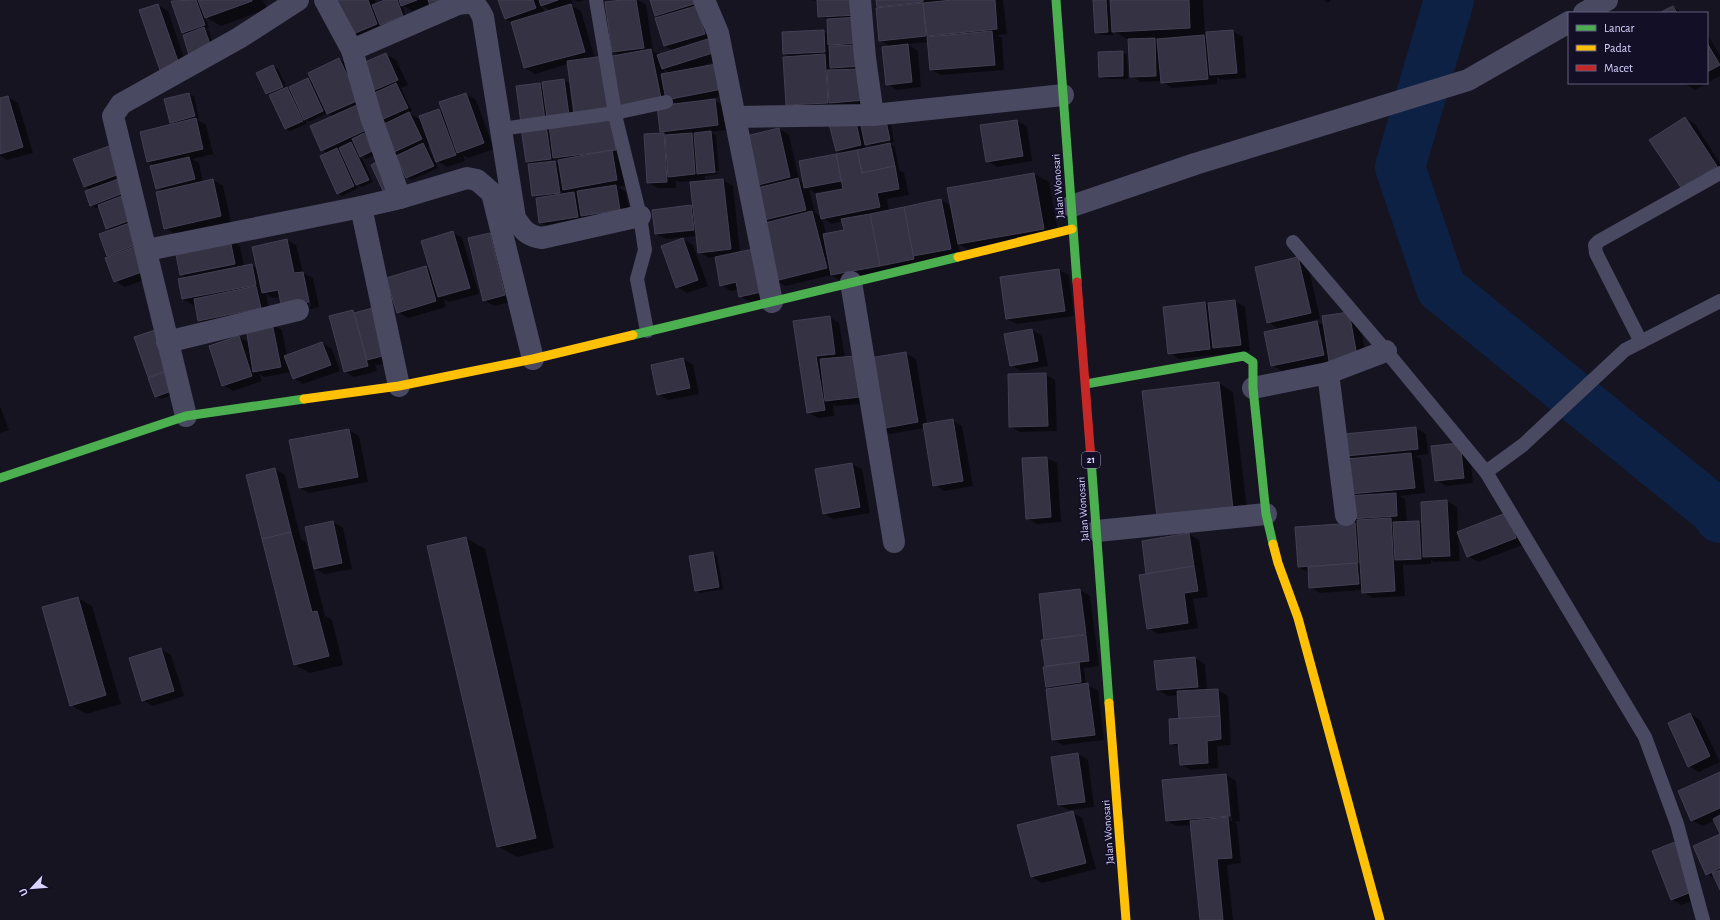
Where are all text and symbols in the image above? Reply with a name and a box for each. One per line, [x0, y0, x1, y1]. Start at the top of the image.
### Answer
legend [1568, 12, 1708, 84]
text: Lancar [1604, 22, 1635, 34]
text: Padat [1604, 42, 1631, 54]
text: Macet [1604, 62, 1633, 74]
street label: Jalan Wonosari [1050, 153, 1066, 219]
road number: 21 [1082, 452, 1100, 468]
street label: Jalan Wonosari [1075, 476, 1091, 542]
street label: Jalan Wonosari [1100, 799, 1116, 865]
north arrow [12, 868, 52, 908]
text: U [17, 887, 30, 898]

